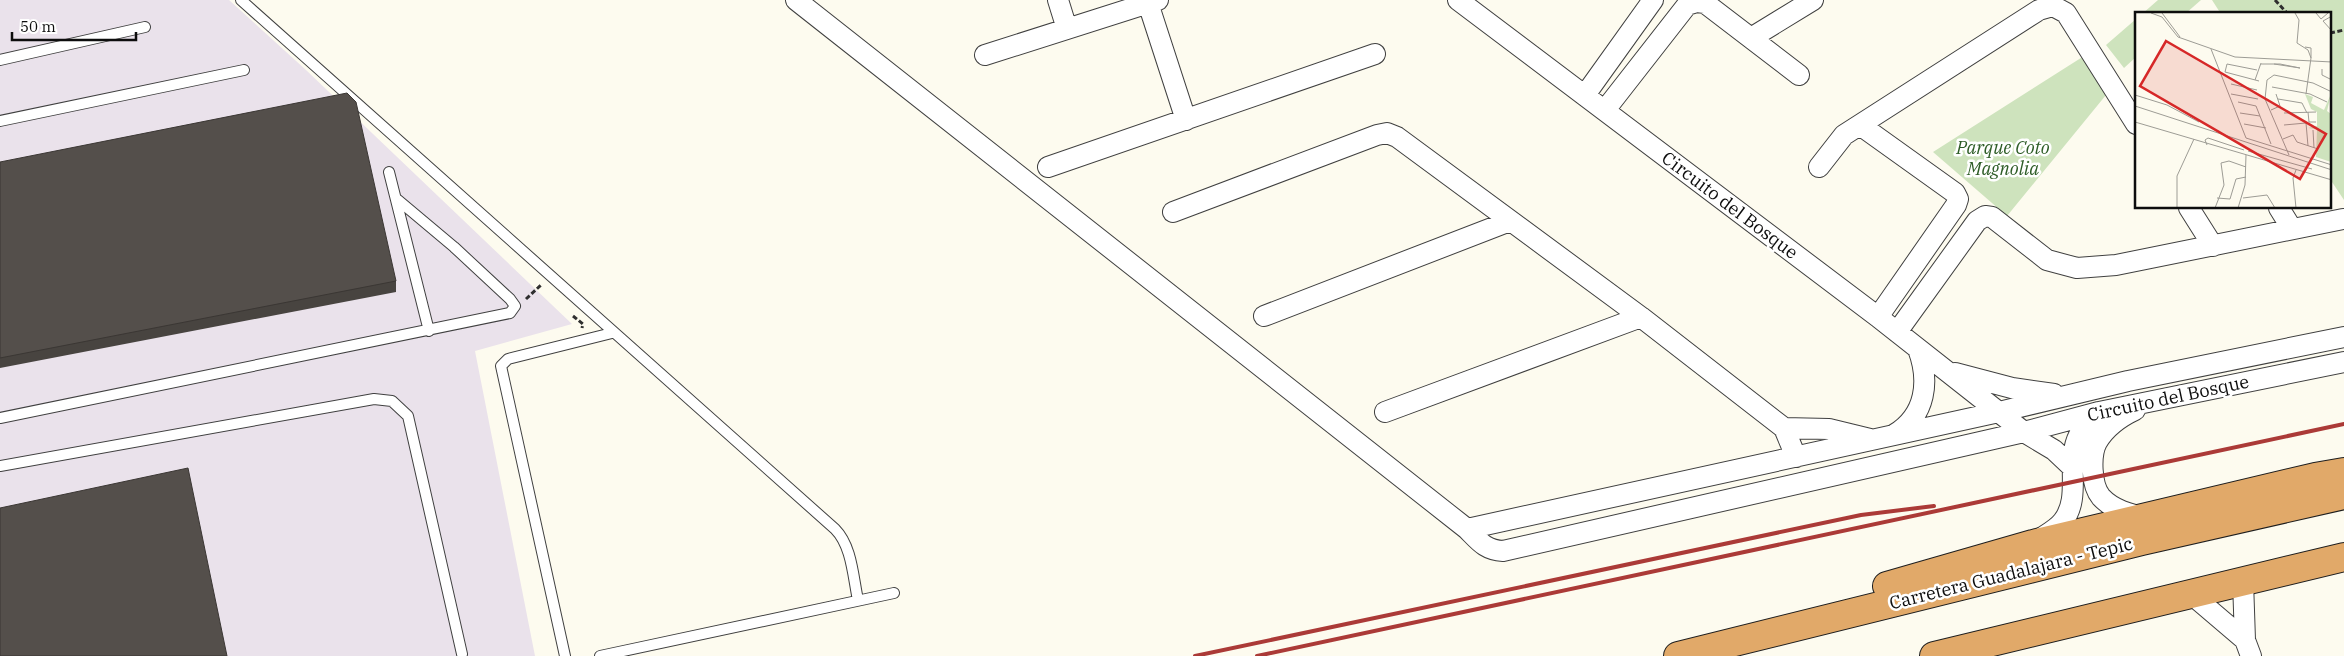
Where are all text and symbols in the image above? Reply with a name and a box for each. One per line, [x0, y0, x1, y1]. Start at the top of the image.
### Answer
scale bar [12, 10, 136, 42]
inset map [2135, 12, 2332, 209]
text: 50 m [20, 17, 56, 36]
park label: Parque Coto Magnolia [1955, 136, 2050, 180]
street label: Circuito del Bosque [1657, 146, 1803, 264]
street label: Circuito del Bosque [2085, 370, 2251, 426]
street label: Carretera Guadalajara - Tepic [1887, 532, 2135, 614]

